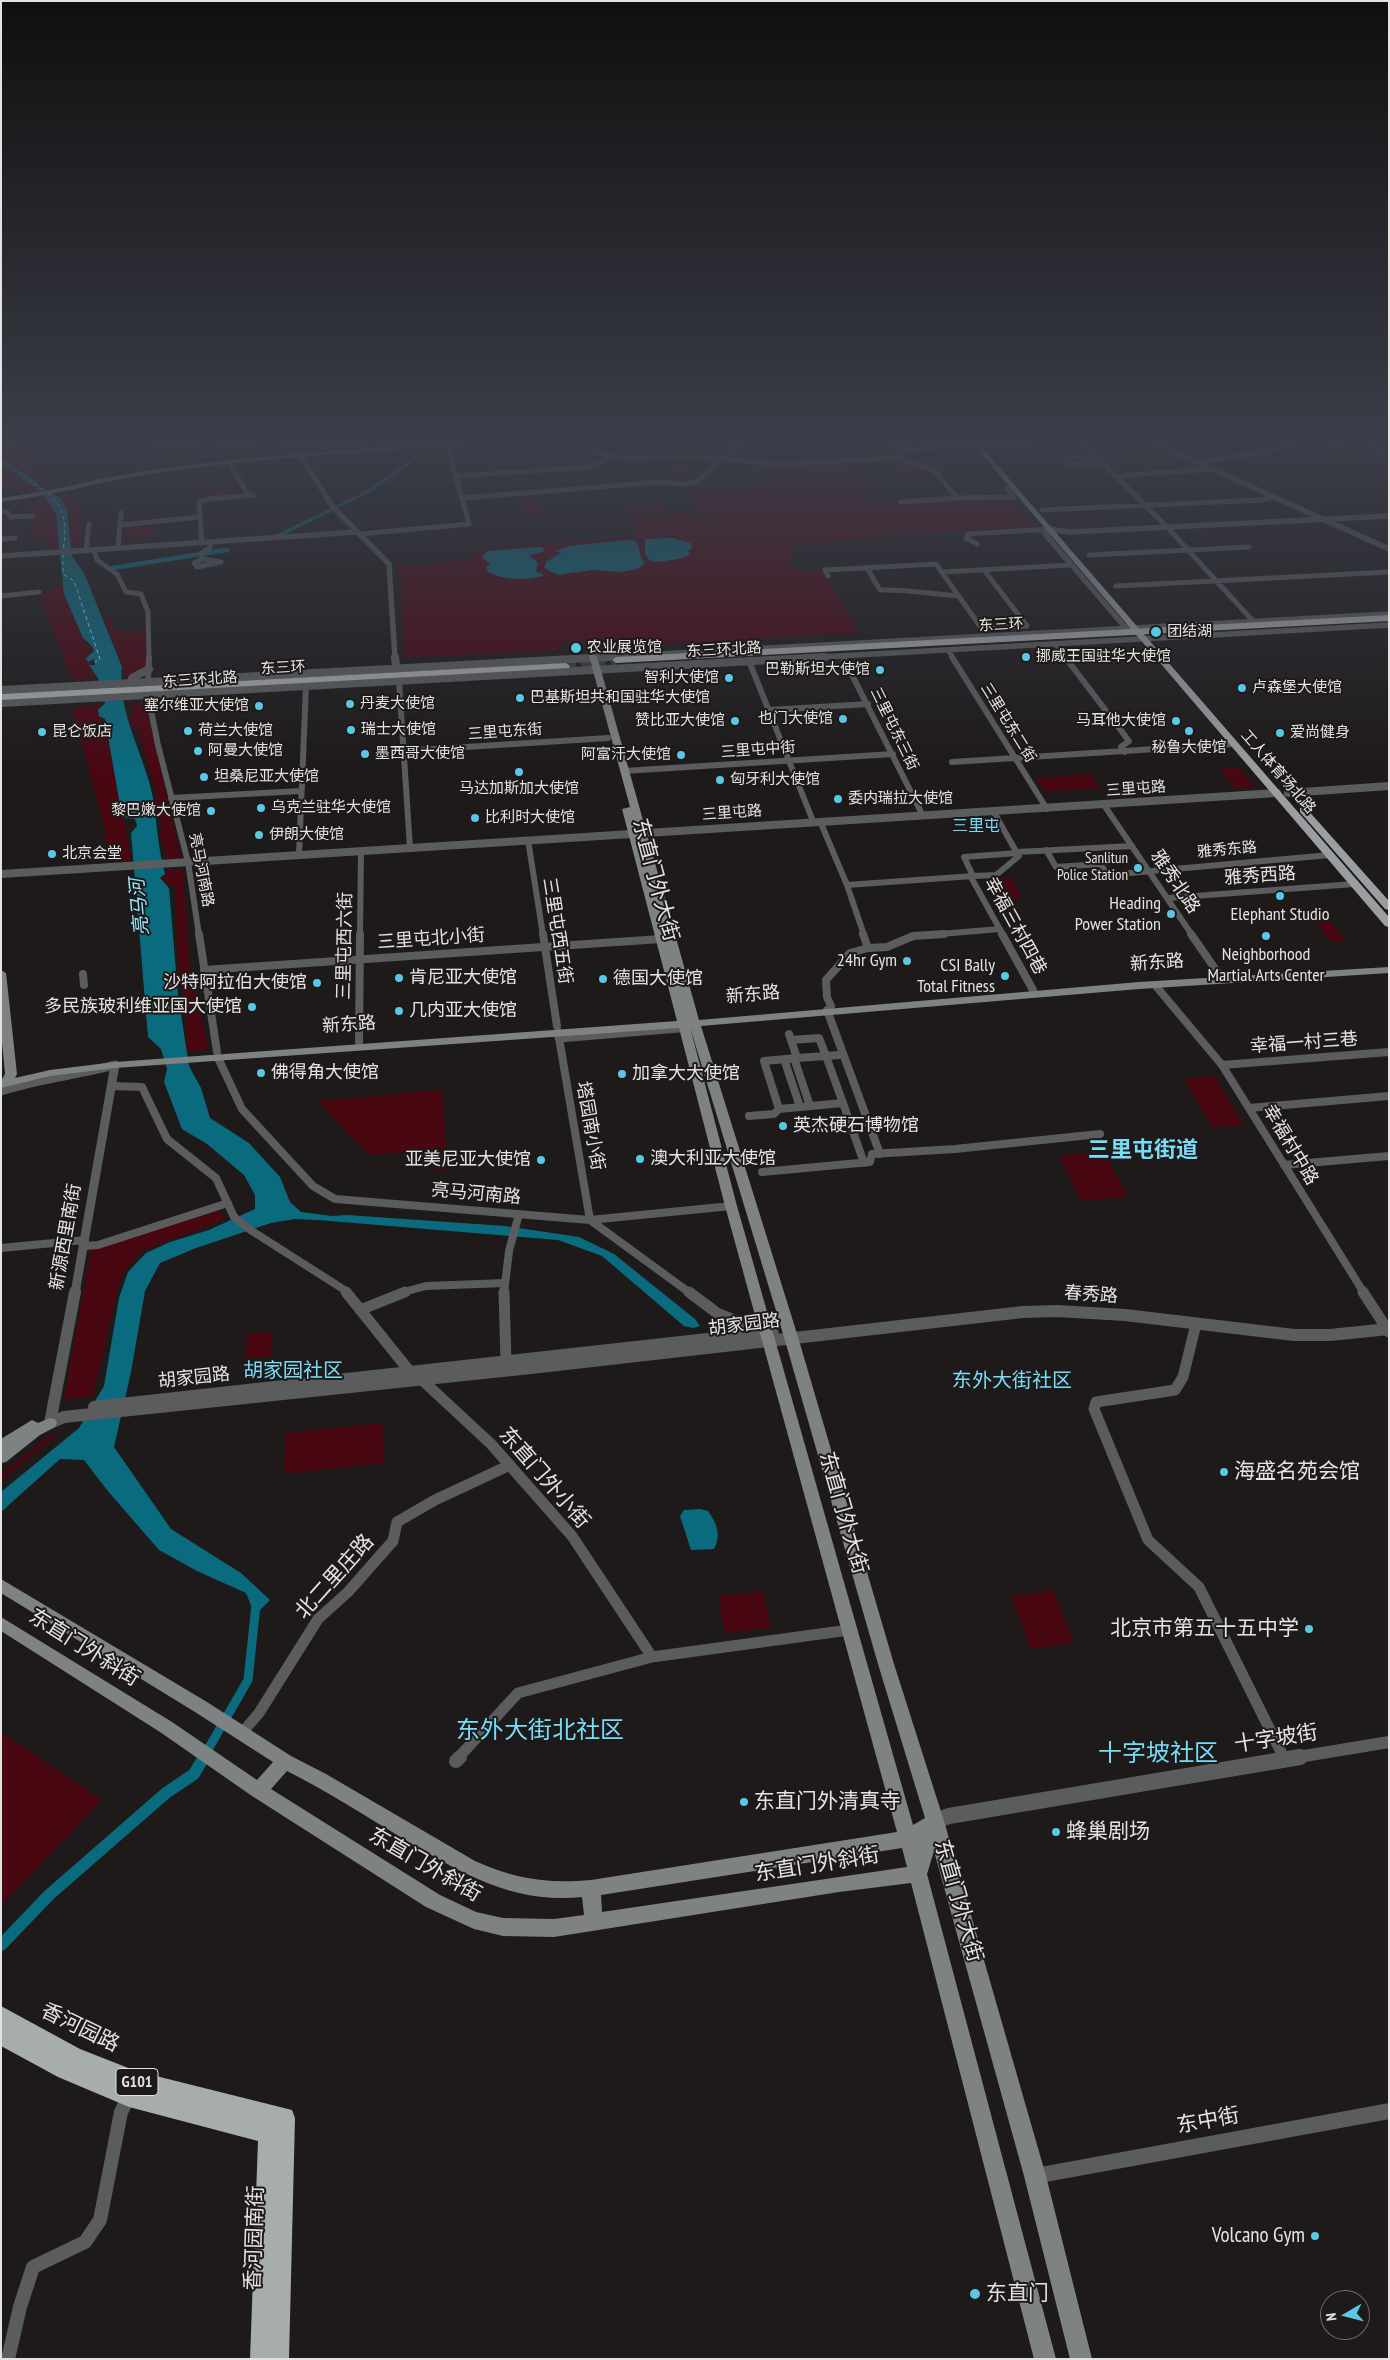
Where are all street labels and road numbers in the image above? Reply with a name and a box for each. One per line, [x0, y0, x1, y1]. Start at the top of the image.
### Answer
street label: 东三环 [978, 615, 1024, 635]
street label: 东三环北路 [686, 639, 762, 661]
street label: 东三环 [260, 658, 306, 678]
street label: 东三环北路 [162, 668, 238, 692]
street label: 三里屯东二街 [977, 680, 1039, 766]
street label: 三里屯东三街 [866, 685, 922, 773]
street label: 三里屯东街 [467, 720, 543, 744]
street label: 工人体育场北路 [1237, 726, 1319, 818]
street label: 三里屯中街 [720, 738, 796, 762]
street label: 三里屯路 [1105, 778, 1167, 800]
street label: 三里屯路 [701, 802, 763, 824]
street label: 东直门外大街 [627, 816, 683, 944]
street label: 亮马河南路 [185, 831, 217, 909]
street label: 雅秀东路 [1196, 838, 1258, 862]
street label: 雅秀北路 [1146, 846, 1204, 918]
street label: 雅秀西路 [1223, 863, 1297, 889]
street label: 幸福三村四巷 [979, 874, 1051, 978]
street label: 三里屯西五街 [538, 876, 576, 986]
street label: 三里屯西六街 [333, 892, 357, 1000]
street label: 三里屯北小街 [376, 924, 486, 954]
street label: 新东路 [1129, 950, 1185, 976]
street label: 新东路 [725, 982, 781, 1008]
street label: 新东路 [321, 1012, 377, 1038]
street label: 幸福一村三巷 [1249, 1028, 1359, 1058]
street label: 塔园南小街 [572, 1080, 608, 1172]
street label: 幸福村中路 [1258, 1101, 1322, 1189]
street label: 亮马河南路 [430, 1179, 522, 1209]
street label: 新源西里南街 [46, 1182, 86, 1292]
street label: 春秀路 [1063, 1282, 1119, 1308]
street label: 胡家园路 [707, 1310, 781, 1340]
street label: 胡家园路 [157, 1363, 231, 1393]
street label: 东直门外小街 [493, 1422, 595, 1534]
street label: 东直门外大街 [814, 1449, 872, 1577]
street label: 北二里庄路 [291, 1530, 379, 1624]
street label: 东直门外斜街 [24, 1604, 144, 1692]
street label: 十字坡街 [1233, 1720, 1319, 1758]
street label: 东直门外斜街 [364, 1823, 486, 1907]
street label: 东直门外大街 [929, 1837, 987, 1965]
street label: 东直门外斜街 [753, 1843, 881, 1887]
street label: 香河园路 [37, 1998, 123, 2058]
road number: G101 [116, 2068, 158, 2096]
street label: 东中街 [1175, 2103, 1241, 2139]
street label: 香河园南街 [241, 2185, 269, 2291]

